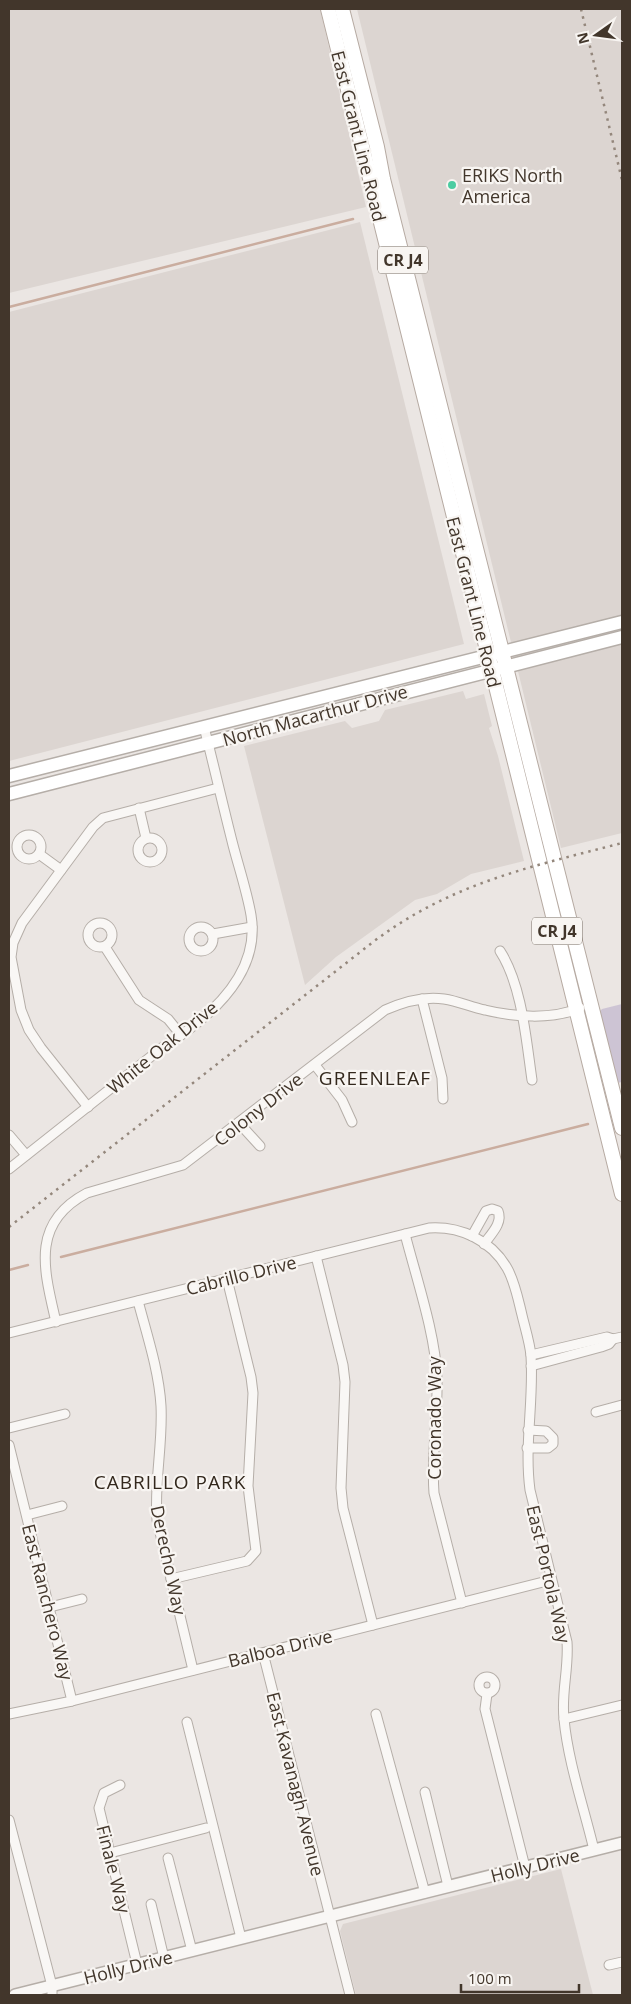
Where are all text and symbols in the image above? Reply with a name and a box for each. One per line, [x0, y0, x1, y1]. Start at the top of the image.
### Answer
north arrow [571, 10, 621, 60]
text: N [572, 30, 593, 46]
street label: East Grant Line Road [326, 48, 392, 224]
place label: ERIKS North America [462, 163, 563, 208]
marker: ERIKS North America [446, 179, 458, 191]
road number: CR J4 [378, 246, 428, 274]
street label: East Grant Line Road [441, 514, 507, 690]
street label: North Macarthur Drive [220, 679, 410, 751]
road number: CR J4 [532, 918, 582, 944]
street label: White Oak Drive [102, 995, 222, 1099]
district label: GREENLEAF [319, 1065, 431, 1091]
street label: Colony Drive [209, 1067, 307, 1151]
street label: Cabrillo Drive [183, 1250, 299, 1300]
street label: Coronado Way [422, 1355, 446, 1480]
district label: CABRILLO PARK [94, 1469, 246, 1495]
street label: Derecho Way [146, 1503, 193, 1618]
street label: East Portola Way [521, 1503, 577, 1646]
street label: East Ranchero Way [17, 1521, 79, 1684]
street label: Balboa Drive [225, 1623, 335, 1673]
street label: East Kavanagh Avenue [262, 1689, 330, 1879]
street label: Finale Way [91, 1823, 137, 1916]
street label: Holly Drive [488, 1842, 582, 1888]
street label: Holly Drive [81, 1944, 175, 1990]
scale bar [461, 1962, 578, 1994]
text: 100 m [468, 1968, 512, 1988]

